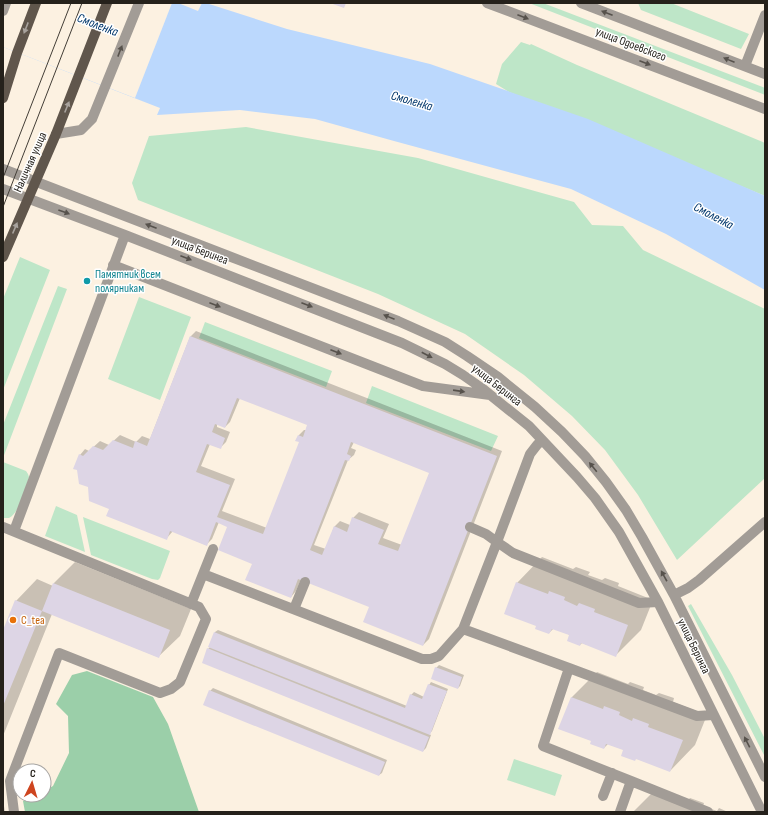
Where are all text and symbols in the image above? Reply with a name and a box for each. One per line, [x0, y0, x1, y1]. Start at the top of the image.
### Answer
one-way arrow [601, 9, 613, 15]
water label: Смоленка [75, 10, 121, 40]
one-way arrow [518, 14, 530, 20]
one-way arrow [23, 22, 29, 34]
street label: улица Одоевского [593, 24, 668, 65]
one-way arrow [118, 44, 124, 56]
one-way arrow [722, 56, 734, 62]
one-way arrow [639, 61, 651, 67]
water label: Смоленка [389, 87, 435, 115]
one-way arrow [64, 101, 70, 113]
street label: Наличная улица [11, 129, 51, 195]
water label: Смоленка [691, 199, 737, 233]
one-way arrow [59, 209, 71, 215]
one-way arrow [13, 221, 19, 233]
one-way arrow [144, 222, 156, 228]
street label: улица Беринга [169, 233, 231, 268]
one-way arrow [180, 256, 192, 262]
place label: Памятник всем полярникам [95, 267, 161, 296]
marker: Памятник всем полярникам [82, 276, 92, 286]
one-way arrow [209, 302, 221, 308]
one-way arrow [302, 303, 314, 309]
one-way arrow [382, 314, 394, 320]
one-way arrow [330, 349, 342, 355]
one-way arrow [421, 352, 433, 358]
street label: улица Беринга [469, 361, 525, 410]
one-way arrow [453, 388, 465, 394]
one-way arrow [589, 461, 598, 472]
one-way arrow [660, 570, 667, 582]
place label: C_tea [21, 613, 45, 628]
marker: C_tea [8, 615, 18, 625]
street label: улица Беринга [674, 616, 713, 677]
one-way arrow [744, 736, 750, 748]
north arrow [12, 763, 52, 803]
text: С [29, 767, 37, 780]

